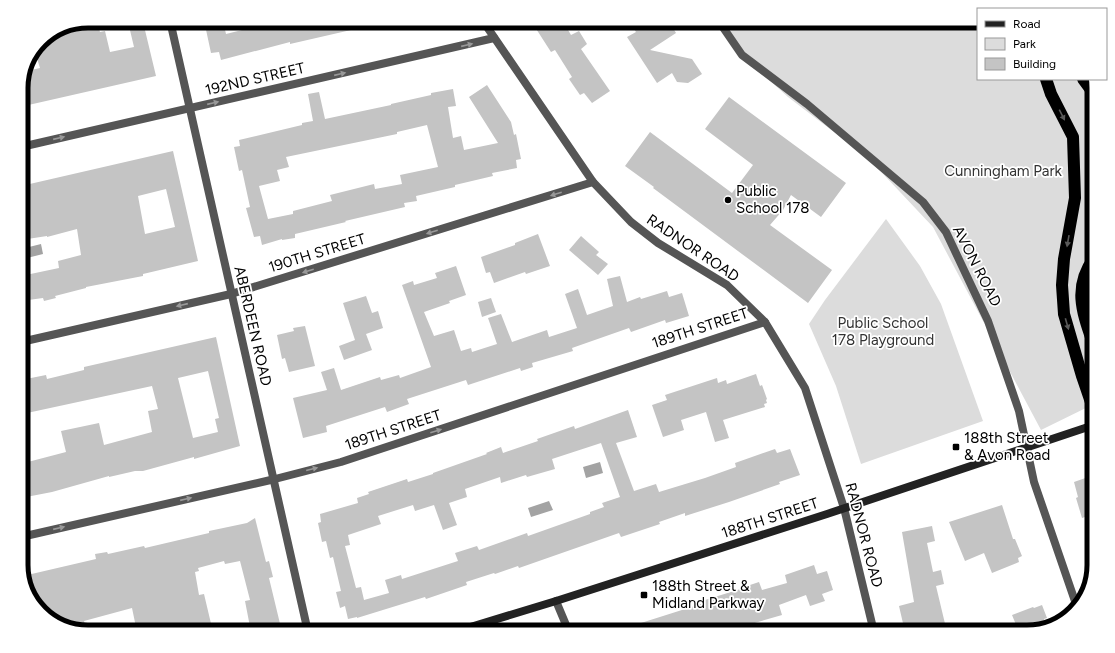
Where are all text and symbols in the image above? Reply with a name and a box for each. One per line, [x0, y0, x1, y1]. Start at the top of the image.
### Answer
legend [977, 8, 1107, 80]
text: Road [1013, 17, 1041, 31]
text: Park [1013, 37, 1036, 51]
one-way arrow [460, 41, 473, 47]
text: Building [1013, 57, 1056, 71]
street label: 192ND STREET [203, 59, 307, 99]
one-way arrow [334, 71, 346, 77]
one-way arrow [207, 100, 219, 106]
one-way arrow [1058, 109, 1065, 120]
one-way arrow [53, 135, 65, 141]
park label: Cunningham Park [944, 162, 1063, 180]
place label: Public School 178 [736, 182, 810, 217]
one-way arrow [550, 191, 562, 197]
marker: Public School 178 [723, 195, 733, 205]
street label: RADNOR ROAD [643, 210, 743, 286]
street label: AVON ROAD [949, 223, 1005, 309]
street label: 190TH STREET [266, 229, 368, 276]
one-way arrow [425, 229, 437, 235]
one-way arrow [1064, 235, 1070, 247]
street label: ABERDEEN ROAD [230, 264, 276, 388]
one-way arrow [301, 268, 313, 274]
one-way arrow [176, 303, 189, 309]
street label: 189TH STREET [650, 304, 751, 352]
park label: Public School 178 Playground [832, 314, 934, 349]
one-way arrow [1064, 318, 1070, 330]
street label: 189TH STREET [343, 406, 444, 454]
one-way arrow [431, 427, 443, 433]
place label: 188th Street & Avon Road [964, 429, 1050, 464]
marker: 188th Street & Avon Road [951, 442, 961, 452]
one-way arrow [306, 466, 318, 472]
street label: RADNOR ROAD [841, 481, 887, 589]
street label: 188TH STREET [719, 494, 821, 542]
one-way arrow [180, 496, 192, 502]
one-way arrow [53, 525, 65, 531]
place label: 188th Street & Midland Parkway [652, 577, 764, 612]
marker: 188th Street & Midland Parkway [639, 590, 649, 600]

